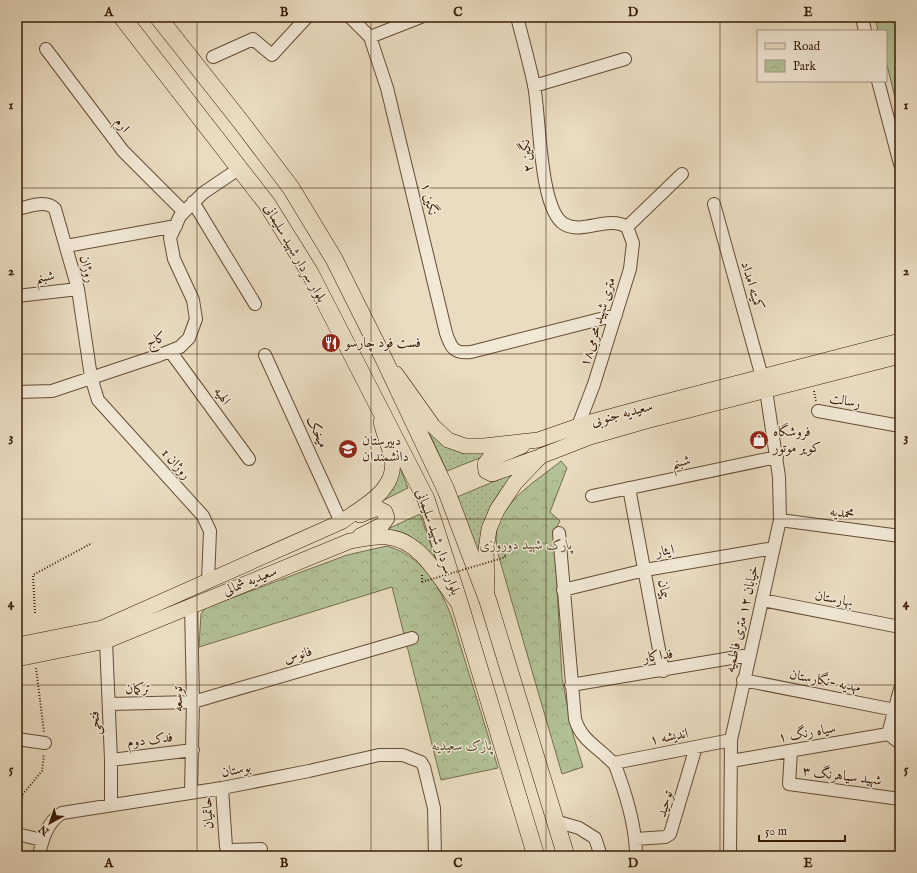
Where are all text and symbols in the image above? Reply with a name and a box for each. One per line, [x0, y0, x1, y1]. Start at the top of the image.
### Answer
text: A [104, 4, 115, 21]
text: B [280, 4, 289, 21]
text: C [453, 4, 463, 21]
text: D [628, 4, 639, 21]
text: E [803, 4, 813, 21]
legend [757, 30, 887, 82]
text: Road [793, 39, 821, 54]
text: Park [793, 59, 816, 74]
text: 1 [9, 97, 14, 114]
text: 1 [904, 97, 909, 114]
street label: ارم [108, 114, 134, 138]
street label: نگین ۲ [515, 138, 538, 173]
street label: نگین ۱ [416, 181, 443, 217]
street label: بلوار سردار شهید سلیمانی [259, 200, 331, 306]
street label: روژان [75, 253, 99, 285]
street label: کمیته امداد [736, 259, 768, 313]
text: 2 [8, 263, 14, 280]
text: 2 [903, 263, 909, 280]
street label: شبنم [34, 267, 56, 291]
street label: ۱۸متری شهید محرمی [576, 275, 620, 369]
street label: کاج [143, 328, 170, 355]
restaurant icon: فست فود چارسو [320, 332, 342, 354]
place label: فست فود چارسو [343, 334, 421, 352]
street label: الهیه [209, 383, 235, 409]
street label: رسالت [828, 389, 862, 413]
street label: سعیدیه جنوبی [589, 397, 655, 431]
street label: میخک [302, 413, 332, 451]
place label: فروشگاه کویر موتور [771, 422, 821, 457]
text: 3 [9, 429, 14, 446]
shop icon: فروشگاه کویر موتور [748, 429, 770, 451]
text: 3 [904, 429, 909, 446]
place label: دبیرستان دانشمندان [362, 432, 409, 466]
school or university icon: دبیرستان دانشمندان [337, 438, 359, 460]
street label: روژان 1 [157, 445, 195, 483]
street label: شبنم [670, 451, 693, 477]
street label: بلوار سردار شهید سلیمانی [411, 486, 465, 598]
street label: محمدیه [828, 502, 856, 524]
park label: پارک شهید دوروزی [480, 536, 574, 555]
street label: ایثار [652, 541, 676, 562]
street label: سعیدیه شمالی [220, 562, 280, 600]
street label: خیابان ۱۲ متری فاطمیه [721, 564, 763, 674]
street label: پیمان [654, 578, 675, 600]
street label: بهارستان [813, 586, 855, 612]
text: 4 [8, 595, 15, 612]
text: 4 [903, 595, 910, 612]
street label: فانوس [282, 642, 314, 668]
street label: فداکار [640, 645, 674, 668]
street label: مهدیه -نگارستان [788, 664, 862, 697]
street label: ترکمان [125, 680, 151, 698]
street label: توسعه [169, 686, 187, 712]
street label: فتحی [85, 710, 105, 736]
street label: سیاه رنگ ۱ [777, 718, 837, 747]
street label: اندیشه ۱ [648, 724, 690, 750]
street label: فدک دوم [126, 728, 174, 755]
park label: پارک سعیدیه [432, 737, 493, 756]
street label: بوستان [220, 758, 253, 782]
text: 5 [9, 761, 14, 778]
street label: شهید سیاهرنگ ۳ [801, 761, 883, 790]
text: 5 [904, 761, 909, 778]
street label: توحید [653, 788, 677, 819]
street label: حاتمیان [198, 796, 218, 830]
north arrow [30, 803, 70, 843]
scale bar [759, 817, 845, 843]
text: N [36, 821, 53, 839]
text: 50 m [765, 824, 787, 839]
text: A [104, 855, 115, 872]
text: B [280, 855, 289, 872]
text: C [453, 855, 463, 872]
text: D [628, 855, 639, 872]
text: E [803, 855, 813, 872]

